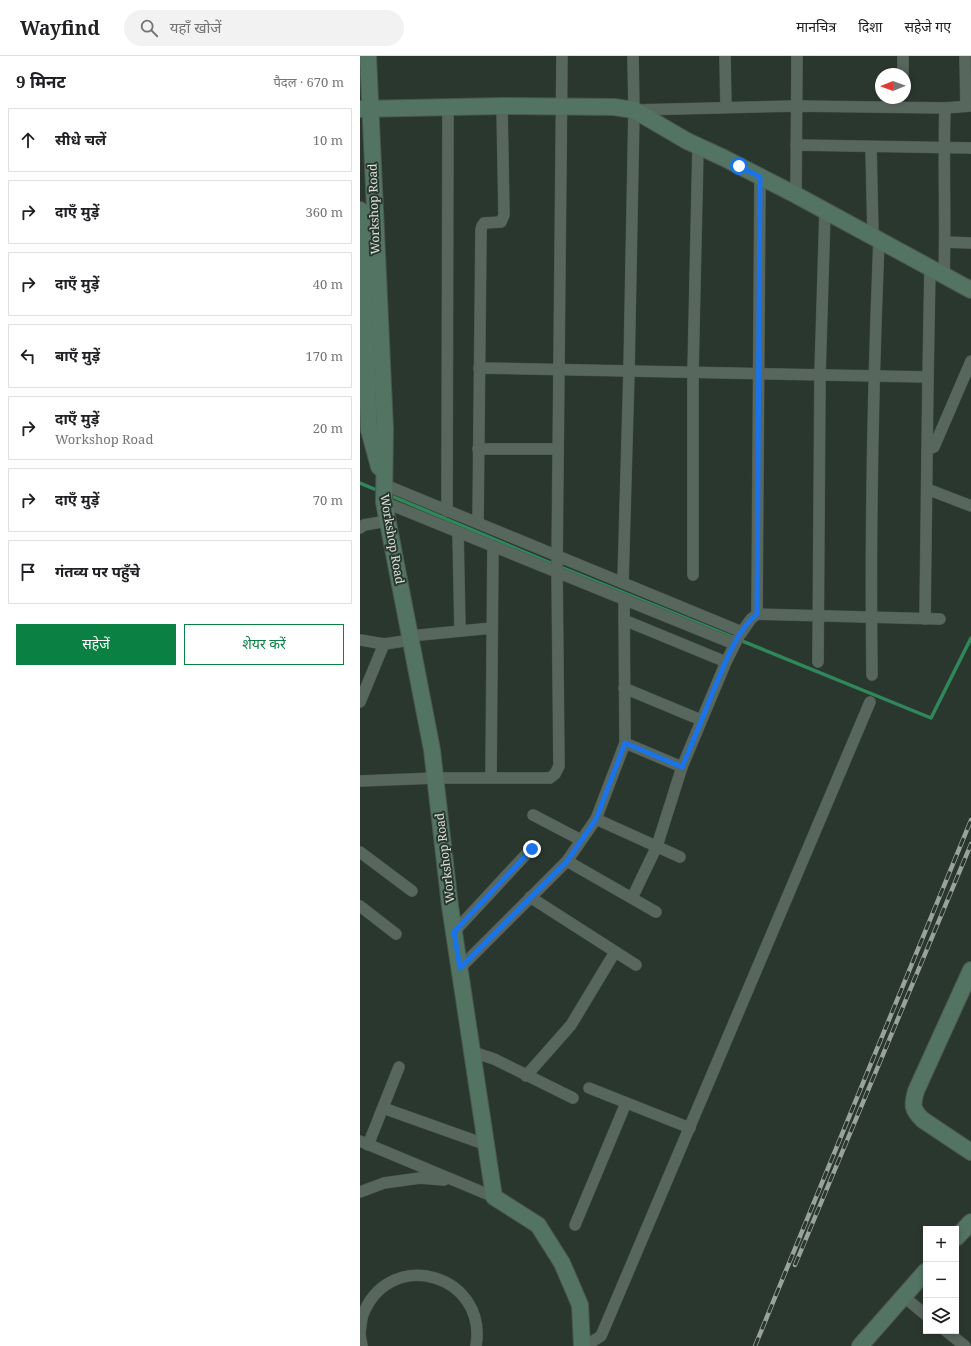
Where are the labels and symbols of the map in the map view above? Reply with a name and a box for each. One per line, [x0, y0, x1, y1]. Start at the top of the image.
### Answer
north arrow [875, 68, 911, 104]
route start [730, 157, 748, 175]
street label: Workshop Road [363, 163, 384, 255]
street label: Workshop Road [376, 493, 409, 586]
street label: Workshop Road [430, 811, 458, 904]
route end [523, 840, 541, 858]

